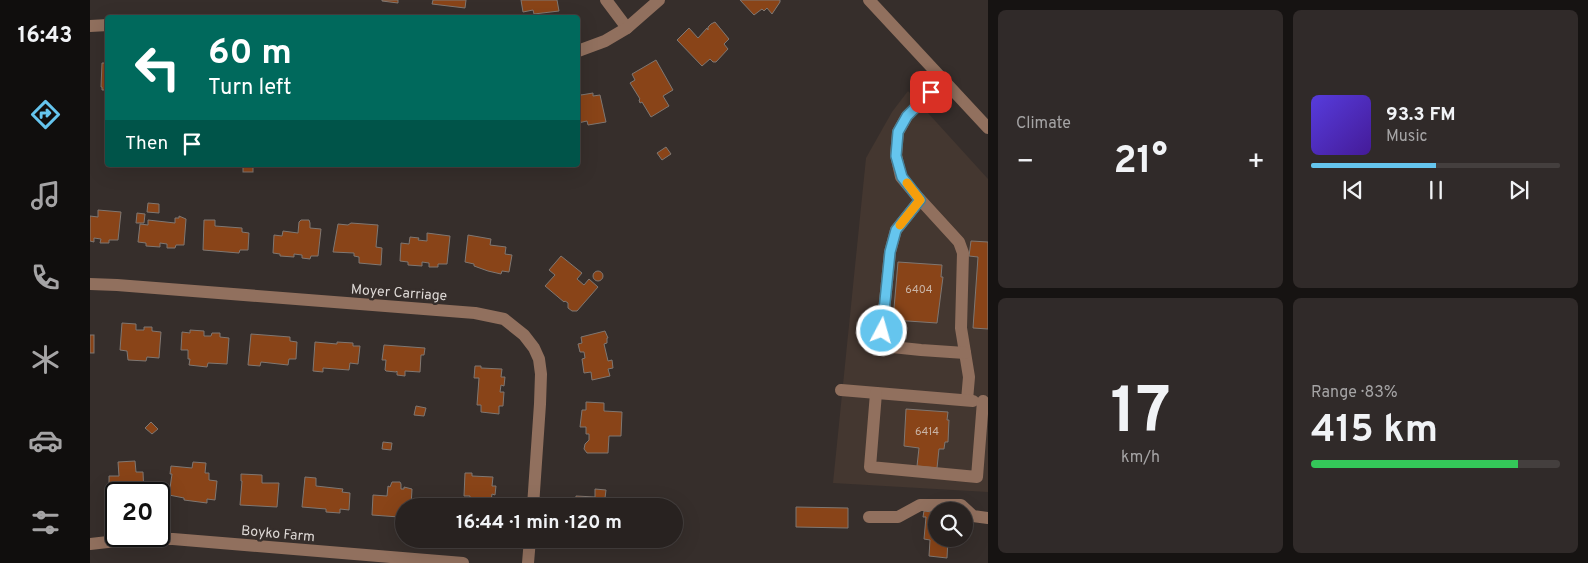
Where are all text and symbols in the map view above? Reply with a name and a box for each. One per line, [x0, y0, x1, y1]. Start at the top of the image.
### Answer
text: 16:43 [18, 23, 73, 50]
text: 60 m [208, 32, 292, 76]
icon: left [125, 35, 190, 100]
pin [910, 71, 952, 113]
text: Turn left [208, 75, 291, 102]
icon: arrive [917, 78, 945, 106]
icon: directions [28, 97, 63, 132]
text: 93.3 FM [1386, 103, 1456, 127]
text: Climate [1016, 114, 1071, 134]
text: Music [1386, 127, 1427, 147]
icon: arrive [178, 130, 206, 158]
text: Then [125, 132, 168, 156]
text: 21° [1113, 138, 1168, 187]
text: − [1016, 145, 1034, 181]
text: + [1247, 145, 1265, 181]
icon: previous [1339, 176, 1367, 204]
icon: pause [1422, 176, 1450, 204]
icon: next [1505, 176, 1533, 204]
icon: music [28, 178, 63, 213]
icon: phone [28, 260, 63, 295]
street label: Moyer Carriage [350, 282, 448, 305]
house number: 6404 [905, 283, 933, 297]
position arrow [855, 304, 907, 356]
icon: climate [28, 342, 63, 377]
text: 17 [1110, 374, 1171, 456]
text: Range · 83% [1311, 383, 1398, 403]
text: 415 km [1311, 407, 1438, 456]
icon: car [28, 423, 63, 458]
house number: 6414 [915, 425, 939, 439]
text: km/h [1121, 448, 1160, 468]
speed limit sign: 20 [105, 482, 170, 547]
map controls [928, 502, 973, 547]
button: search [928, 502, 973, 547]
icon: filters [28, 505, 63, 540]
text: 16:44 · 1 min · 120 m [456, 511, 622, 535]
street label: Boyko Farm [240, 523, 316, 546]

